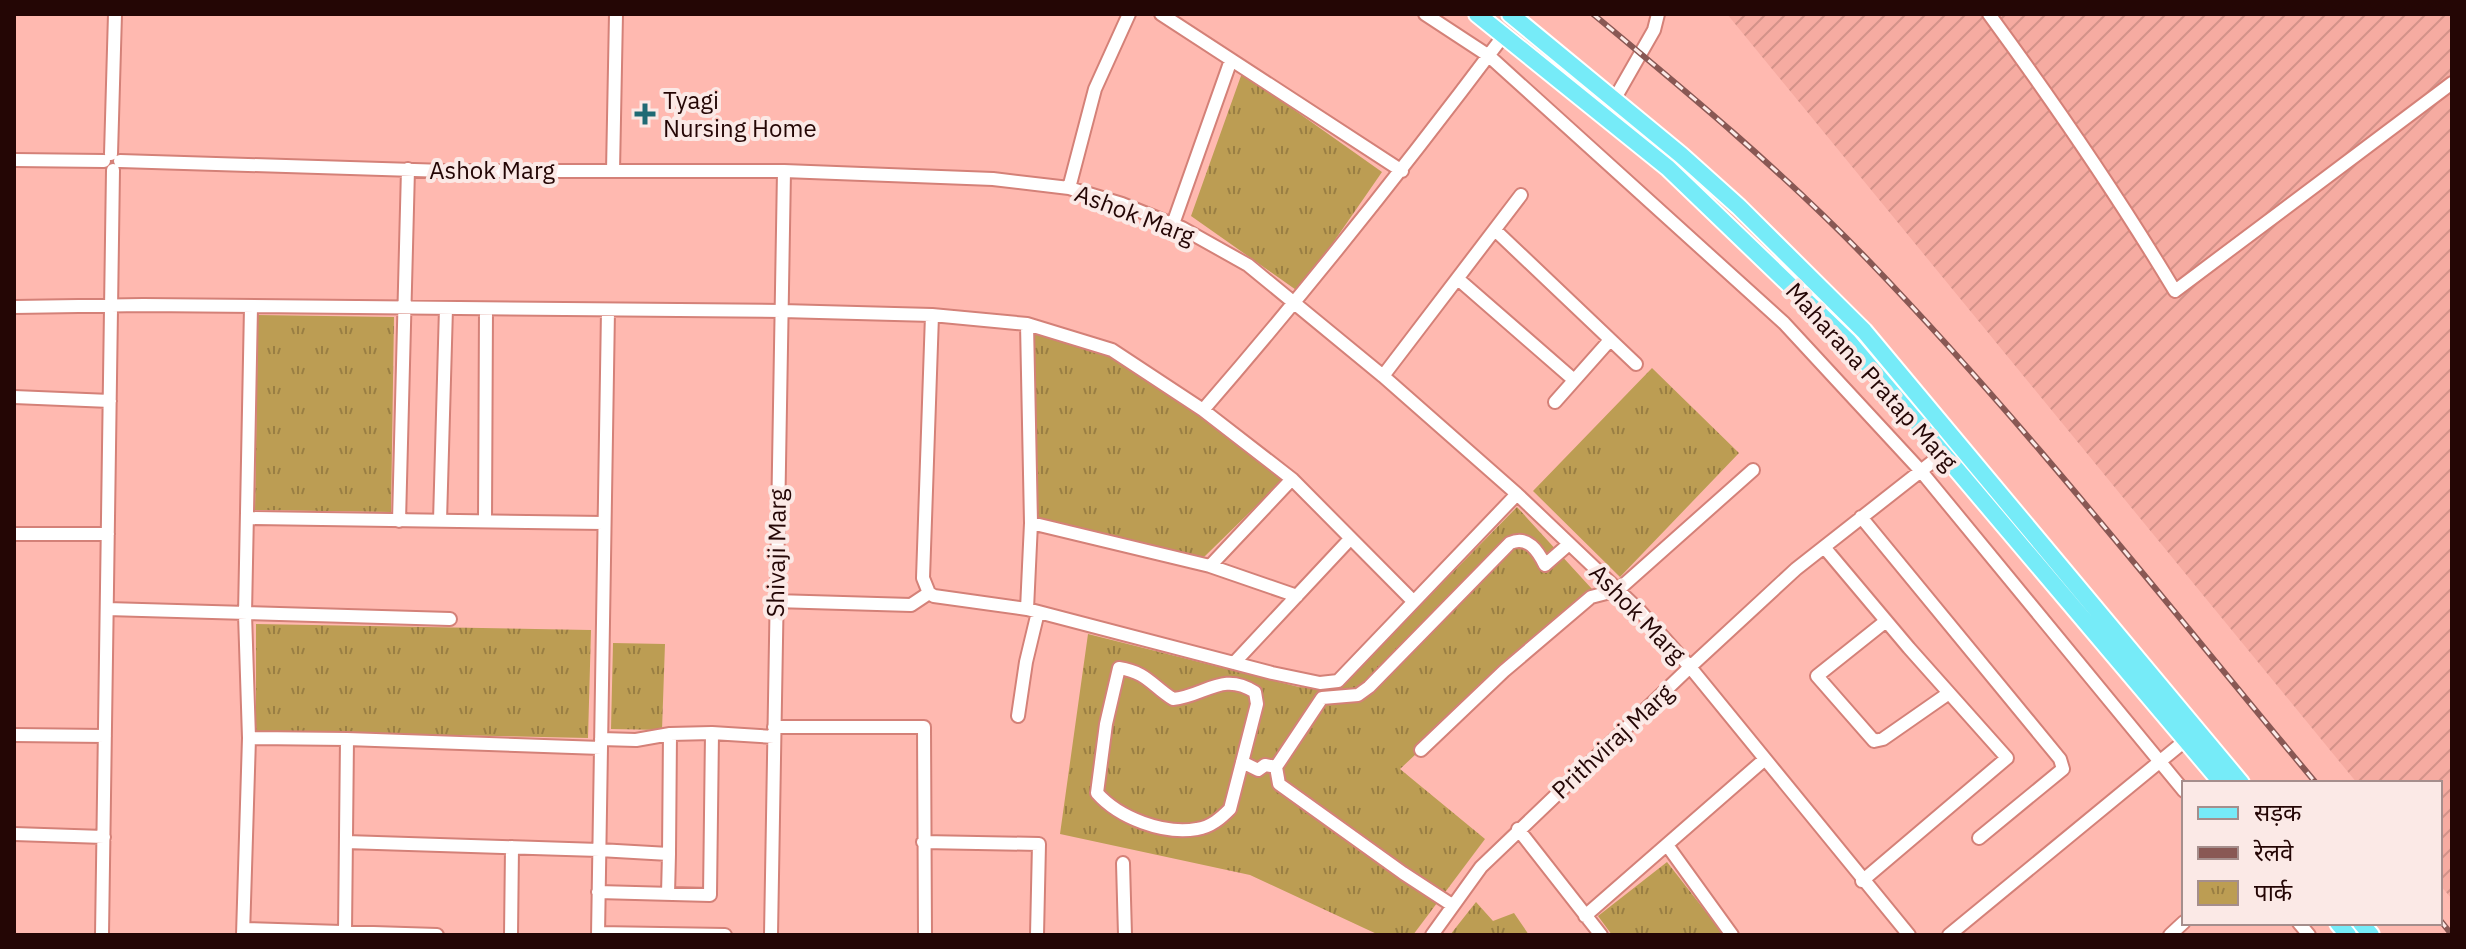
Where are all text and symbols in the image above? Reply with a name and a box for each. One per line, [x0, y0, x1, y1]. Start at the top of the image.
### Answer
place label: Tyagi Nursing Home [663, 84, 817, 144]
marker: Tyagi Nursing Home [634, 103, 656, 125]
street label: Ashok Marg [429, 154, 555, 186]
street label: Ashok Marg [1071, 177, 1200, 252]
street label: Maharana Pratap Marg [1779, 275, 1965, 477]
street label: Shivaji Marg [759, 488, 793, 618]
street label: Ashok Marg [1583, 557, 1693, 670]
street label: Prithviraj Marg [1544, 676, 1680, 806]
legend [2182, 781, 2442, 925]
text: सड़क [2254, 796, 2302, 828]
text: रेलवे [2253, 836, 2294, 868]
text: पार्क [2254, 876, 2293, 908]

